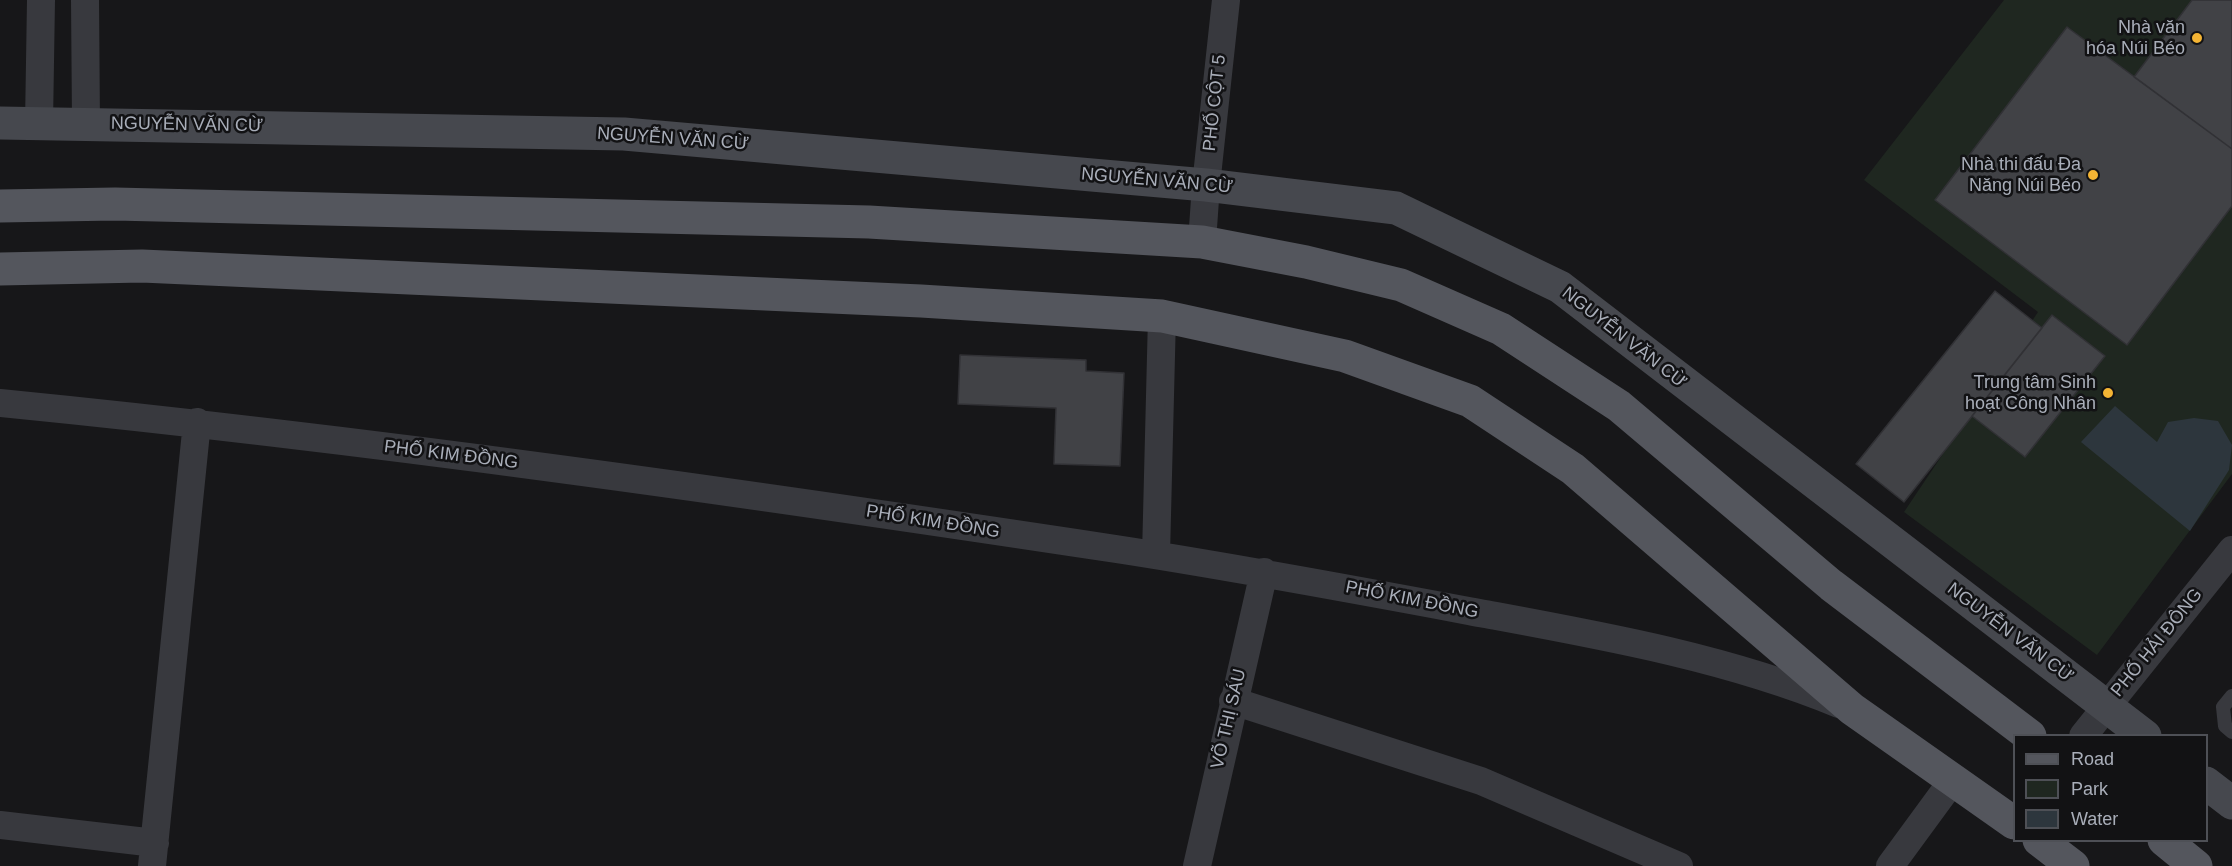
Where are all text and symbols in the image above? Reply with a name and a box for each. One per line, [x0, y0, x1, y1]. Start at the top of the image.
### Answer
place label: Nhà văn hóa Núi Béo [2086, 17, 2185, 60]
marker: Nhà văn hóa Núi Béo [2190, 31, 2204, 45]
street label: PHỐ CỘT 5 [1199, 54, 1231, 152]
street label: NGUYỄN VĂN CỪ [111, 113, 263, 137]
street label: NGUYỄN VĂN CỪ [596, 123, 750, 155]
place label: Nhà thi đấu Đa Năng Núi Béo [1961, 154, 2081, 196]
street label: NGUYỄN VĂN CỪ [1080, 164, 1234, 198]
marker: Nhà thi đấu Đa Năng Núi Béo [2086, 168, 2100, 182]
street label: NGUYỄN VĂN CỪ [1557, 283, 1691, 393]
place label: Trung tâm Sinh hoạt Công Nhân [1965, 372, 2096, 415]
marker: Trung tâm Sinh hoạt Công Nhân [2101, 386, 2115, 400]
street label: PHỐ KIM ĐỒNG [383, 436, 519, 474]
street label: PHỐ KIM ĐỒNG [865, 501, 1001, 543]
street label: PHỐ KIM ĐỒNG [1344, 577, 1480, 623]
street label: NGUYỄN VĂN CỪ [1943, 579, 2077, 687]
street label: PHỐ HẢI ĐÔNG [2107, 585, 2207, 701]
street label: VÕ THỊ SÁU [1207, 667, 1251, 771]
legend [2013, 734, 2208, 842]
text: Road [2071, 749, 2114, 769]
text: Park [2071, 779, 2108, 799]
text: Water [2071, 809, 2118, 829]

